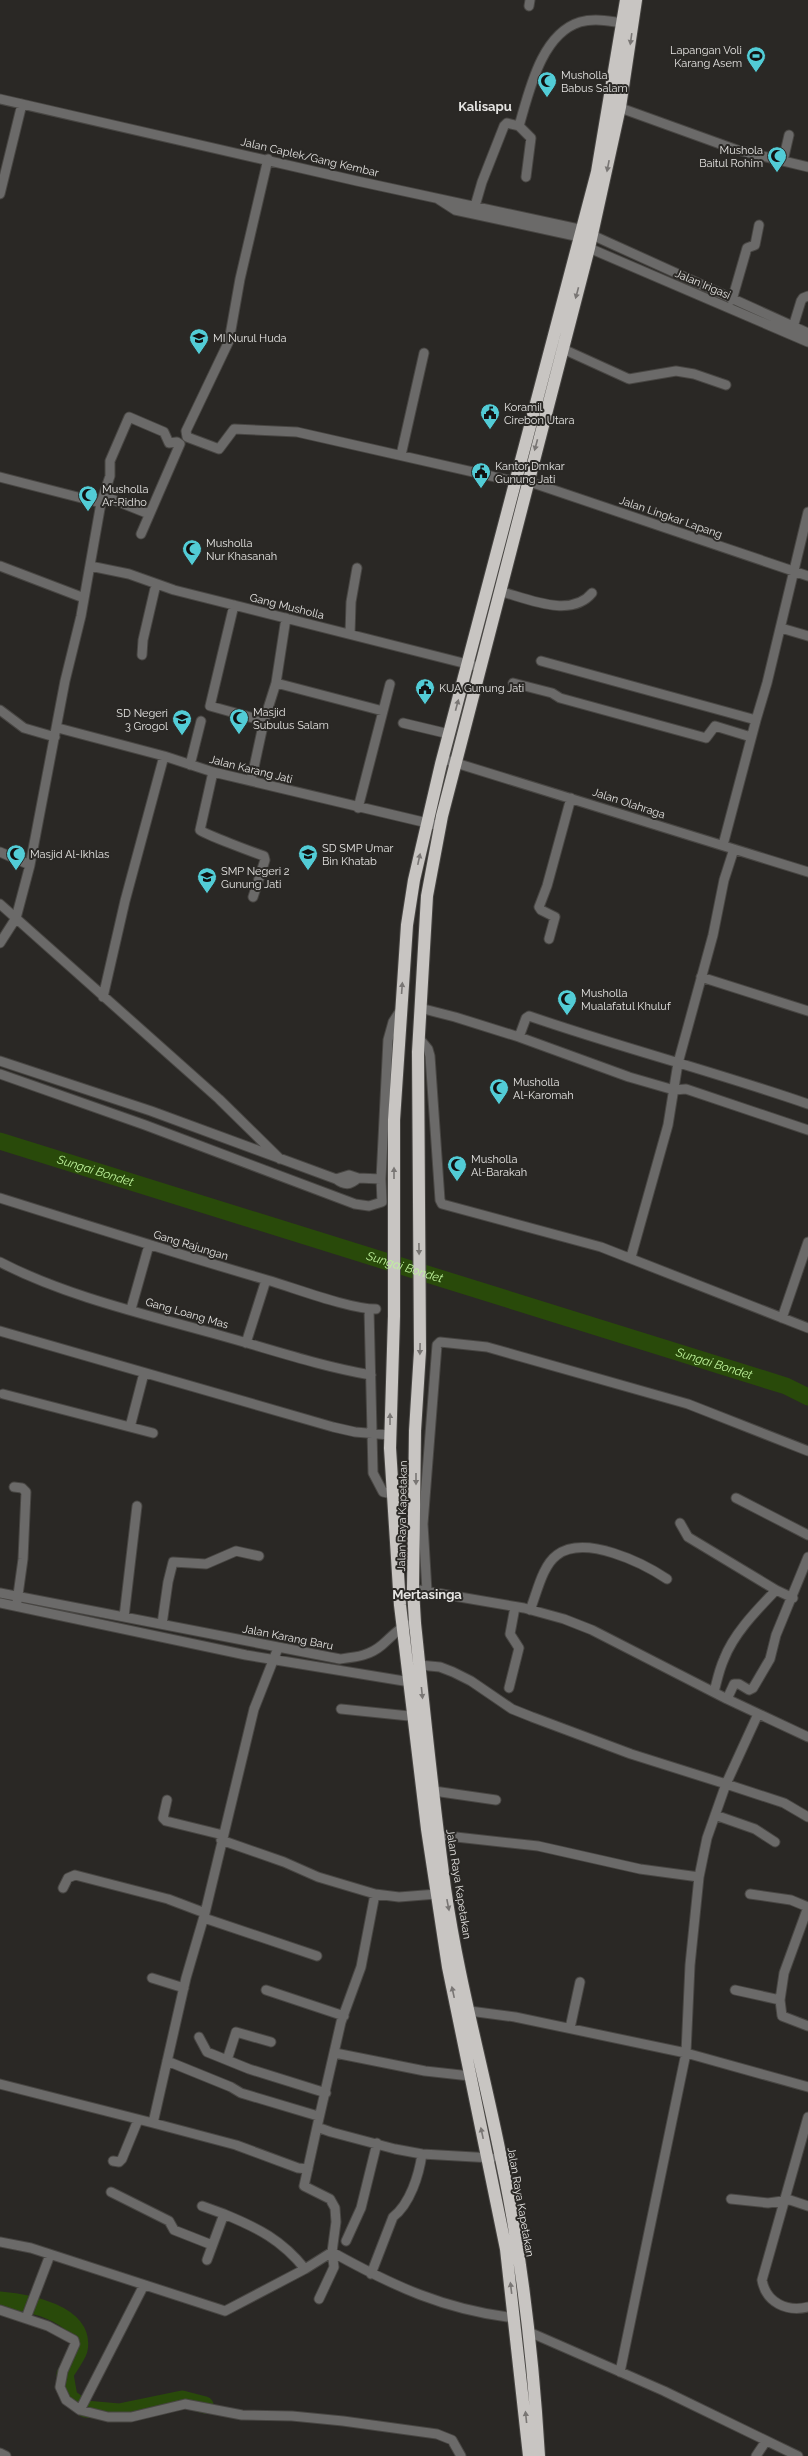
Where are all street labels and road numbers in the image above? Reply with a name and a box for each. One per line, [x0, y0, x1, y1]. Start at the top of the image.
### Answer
street label: Jalan Caplek/Gang Kembar [240, 135, 380, 180]
street label: Jalan Irigasi [673, 267, 732, 302]
street label: Jalan Lingkar Lapang [618, 494, 724, 541]
street label: Gang Musholla [248, 591, 325, 622]
street label: Jalan Karang Jati [208, 753, 294, 786]
street label: Jalan Olahraga [591, 786, 667, 821]
street label: Gang Rajungan [152, 1228, 230, 1263]
street label: Gang Loang Mas [144, 1295, 230, 1332]
street label: Jalan Raya Kapetakan [395, 1460, 410, 1572]
street label: Jalan Karang Baru [241, 1622, 334, 1653]
street label: Jalan Raya Kapetakan [443, 1828, 474, 1940]
street label: Jalan Raya Kapetakan [504, 2146, 537, 2258]

